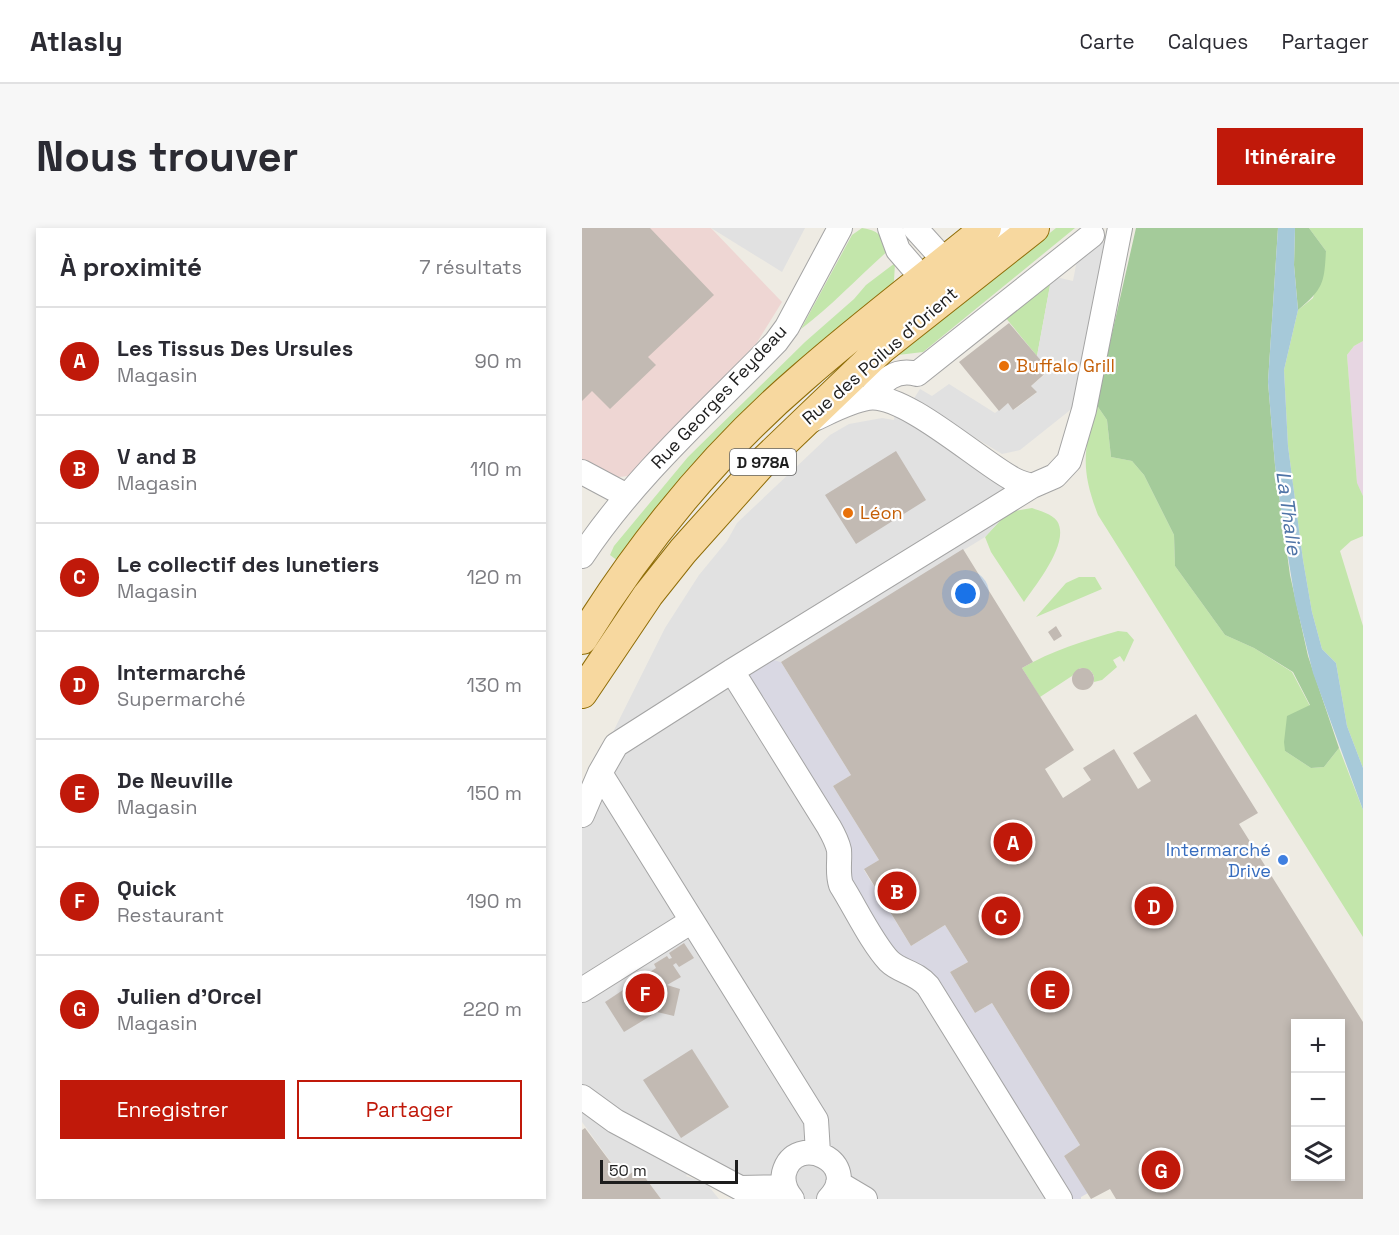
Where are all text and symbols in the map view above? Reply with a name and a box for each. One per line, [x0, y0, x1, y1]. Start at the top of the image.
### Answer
text: Atlasly [30, 23, 123, 59]
text: Carte [1080, 28, 1135, 55]
text: Calques [1168, 28, 1248, 55]
text: Partager [1281, 28, 1369, 55]
button: Itinéraire [1217, 128, 1363, 185]
text: Nous trouver [36, 130, 298, 183]
text: À proximité [60, 250, 202, 284]
text: 7 résultats [419, 254, 522, 280]
street label: Rue des Poilus d'Orient [797, 282, 962, 429]
street label: Rue Georges Feydeau [646, 320, 791, 474]
text: Les Tissus Des Ursules [117, 334, 353, 362]
text: A [73, 348, 86, 374]
text: 90 m [475, 348, 522, 374]
place label: Buffalo Grill [1016, 354, 1115, 377]
marker: Buffalo Grill [997, 359, 1011, 373]
text: Magasin [117, 362, 198, 388]
text: V and B [117, 442, 196, 470]
road number: D 978A [730, 449, 796, 475]
text: B [73, 456, 86, 482]
text: 110 m [470, 456, 522, 482]
water label: La Thalie [1270, 469, 1308, 558]
text: Magasin [117, 470, 198, 496]
place label: Léon [860, 501, 903, 524]
marker: Léon [841, 506, 855, 520]
text: Le collectif des lunetiers [117, 550, 379, 578]
text: C [73, 564, 86, 590]
text: 120 m [466, 564, 522, 590]
text: Magasin [117, 578, 198, 604]
your location [951, 579, 980, 608]
text: Intermarché [117, 658, 246, 686]
text: D [73, 672, 86, 698]
text: 130 m [466, 672, 522, 698]
text: Supermarché [117, 686, 246, 712]
text: De Neuville [117, 766, 233, 794]
text: E [74, 780, 85, 806]
text: 150 m [467, 780, 522, 806]
text: Magasin [117, 794, 198, 820]
pin: A [994, 820, 1032, 864]
place label: Intermarché Drive [1166, 838, 1271, 882]
marker: Intermarché Drive [1276, 853, 1290, 867]
pin: B [878, 868, 916, 914]
text: Quick [117, 874, 177, 902]
pin: D [1134, 884, 1174, 928]
text: F [74, 888, 85, 914]
text: 190 m [466, 888, 522, 914]
pin: C [982, 894, 1020, 938]
text: Restaurant [117, 902, 224, 928]
pin: E [1030, 968, 1070, 1012]
pin: F [626, 970, 664, 1016]
text: Julien d'Orcel [117, 982, 262, 1010]
text: G [73, 996, 86, 1022]
text: 220 m [463, 996, 522, 1022]
text: Magasin [117, 1010, 198, 1036]
map controls [1291, 1019, 1345, 1181]
button: + [1291, 1019, 1345, 1073]
button: − [1291, 1073, 1345, 1127]
button: Enregistrer [60, 1080, 285, 1139]
button: Partager [297, 1080, 522, 1139]
button: layers [1291, 1127, 1345, 1181]
pin: G [1142, 1148, 1180, 1192]
scale bar [600, 1157, 738, 1184]
text: 50 m [609, 1160, 647, 1181]

